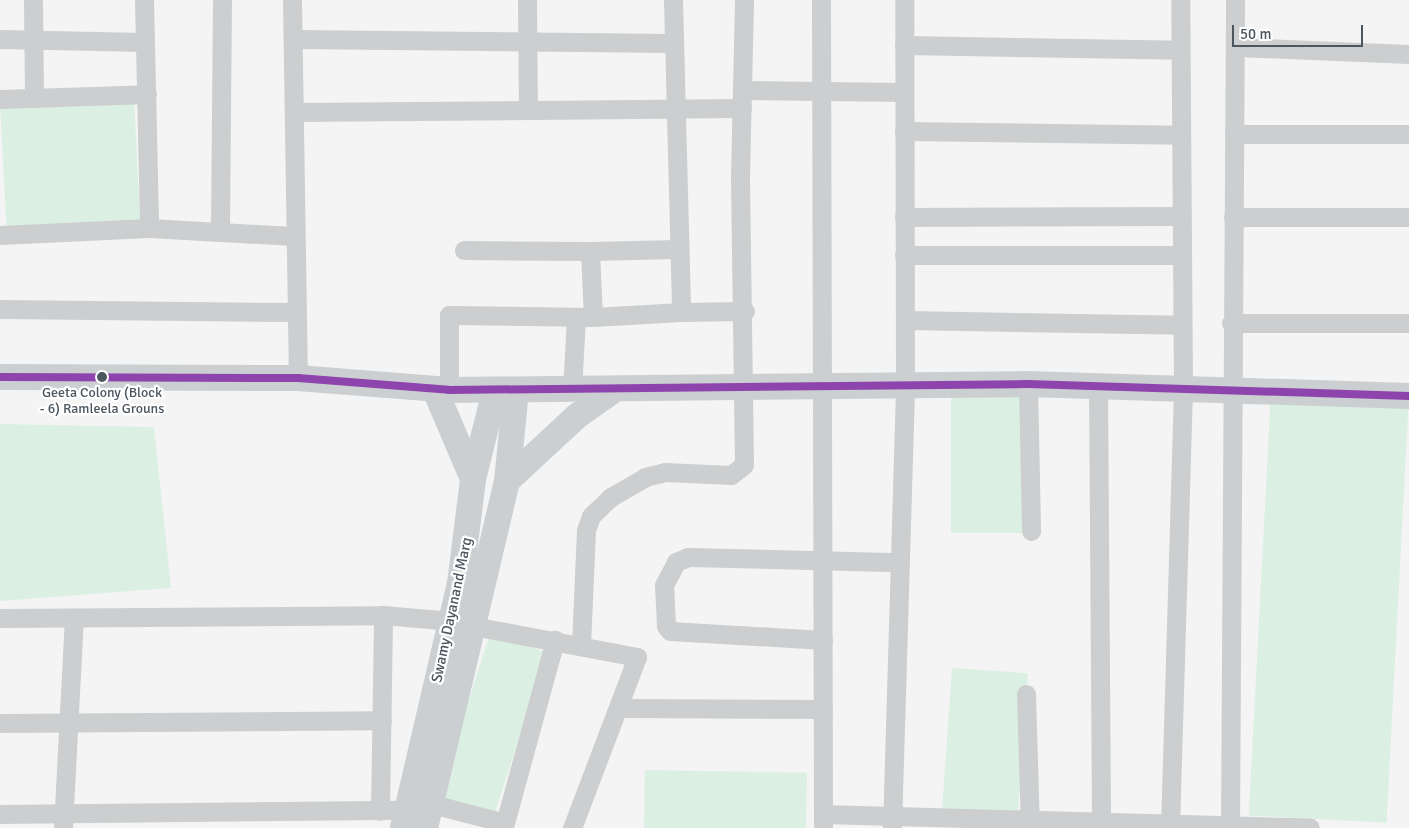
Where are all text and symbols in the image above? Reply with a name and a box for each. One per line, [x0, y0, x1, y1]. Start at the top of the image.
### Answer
scale bar [1234, 15, 1365, 47]
text: 50 m [1240, 25, 1271, 43]
marker: Geeta Colony (Block - 6) Ramleela Grouns [97, 372, 107, 382]
place label: Geeta Colony (Block - 6) Ramleela Grouns [40, 385, 164, 418]
street label: Swamy Dayanand Marg [428, 536, 476, 684]

